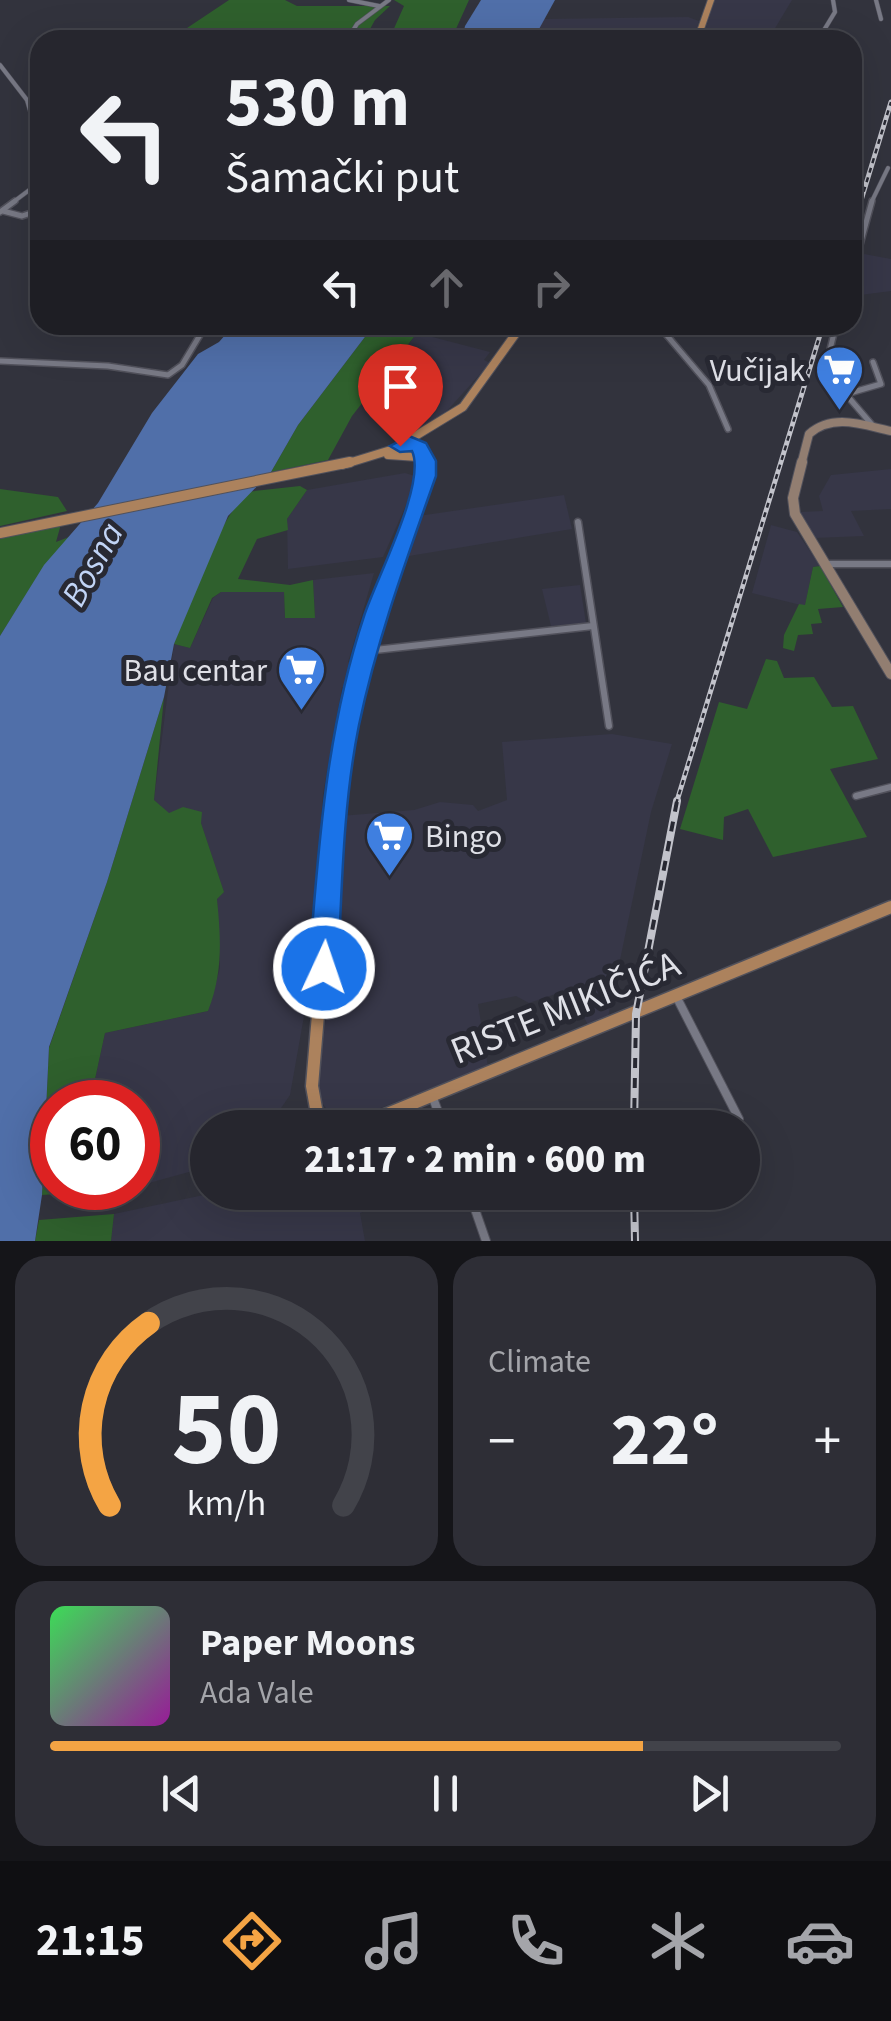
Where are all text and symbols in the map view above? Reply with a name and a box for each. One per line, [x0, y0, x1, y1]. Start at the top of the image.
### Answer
text: 530 m [225, 53, 410, 153]
icon: left [60, 70, 190, 200]
text: Šamački put [225, 146, 459, 210]
icon: left [314, 260, 369, 315]
icon: ahead [419, 260, 474, 315]
icon: right [524, 260, 579, 315]
pin [358, 344, 443, 447]
supermarket icon: Vučijak [814, 344, 866, 412]
place label: Vučijak [710, 348, 805, 394]
icon: arrive [373, 359, 428, 414]
water label: Bosna [49, 513, 136, 616]
supermarket icon: Bau centar [276, 644, 328, 712]
place label: Bau centar [124, 648, 268, 694]
supermarket icon: Bingo [364, 810, 416, 878]
place label: Bingo [425, 814, 502, 860]
position arrow [272, 916, 376, 1020]
street label: RISTE MIKIČIĆA [443, 937, 688, 1078]
speed limit sign: 60 [30, 1080, 160, 1210]
text: 21:17 · 2 min · 600 m [304, 1133, 646, 1187]
text: Climate [488, 1339, 591, 1385]
text: 50 [172, 1357, 281, 1505]
text: 22° [611, 1387, 718, 1494]
text: − [488, 1403, 515, 1481]
text: + [814, 1403, 841, 1481]
text: km/h [187, 1478, 266, 1529]
text: Paper Moons [200, 1616, 415, 1670]
text: Ada Vale [200, 1670, 314, 1716]
icon: previous [154, 1766, 209, 1821]
icon: pause [418, 1766, 473, 1821]
icon: next [682, 1766, 737, 1821]
icon: directions [217, 1906, 287, 1976]
icon: music [359, 1906, 429, 1976]
icon: phone [501, 1906, 571, 1976]
icon: climate [643, 1906, 713, 1976]
icon: car [785, 1906, 855, 1976]
text: 21:15 [36, 1909, 145, 1973]

